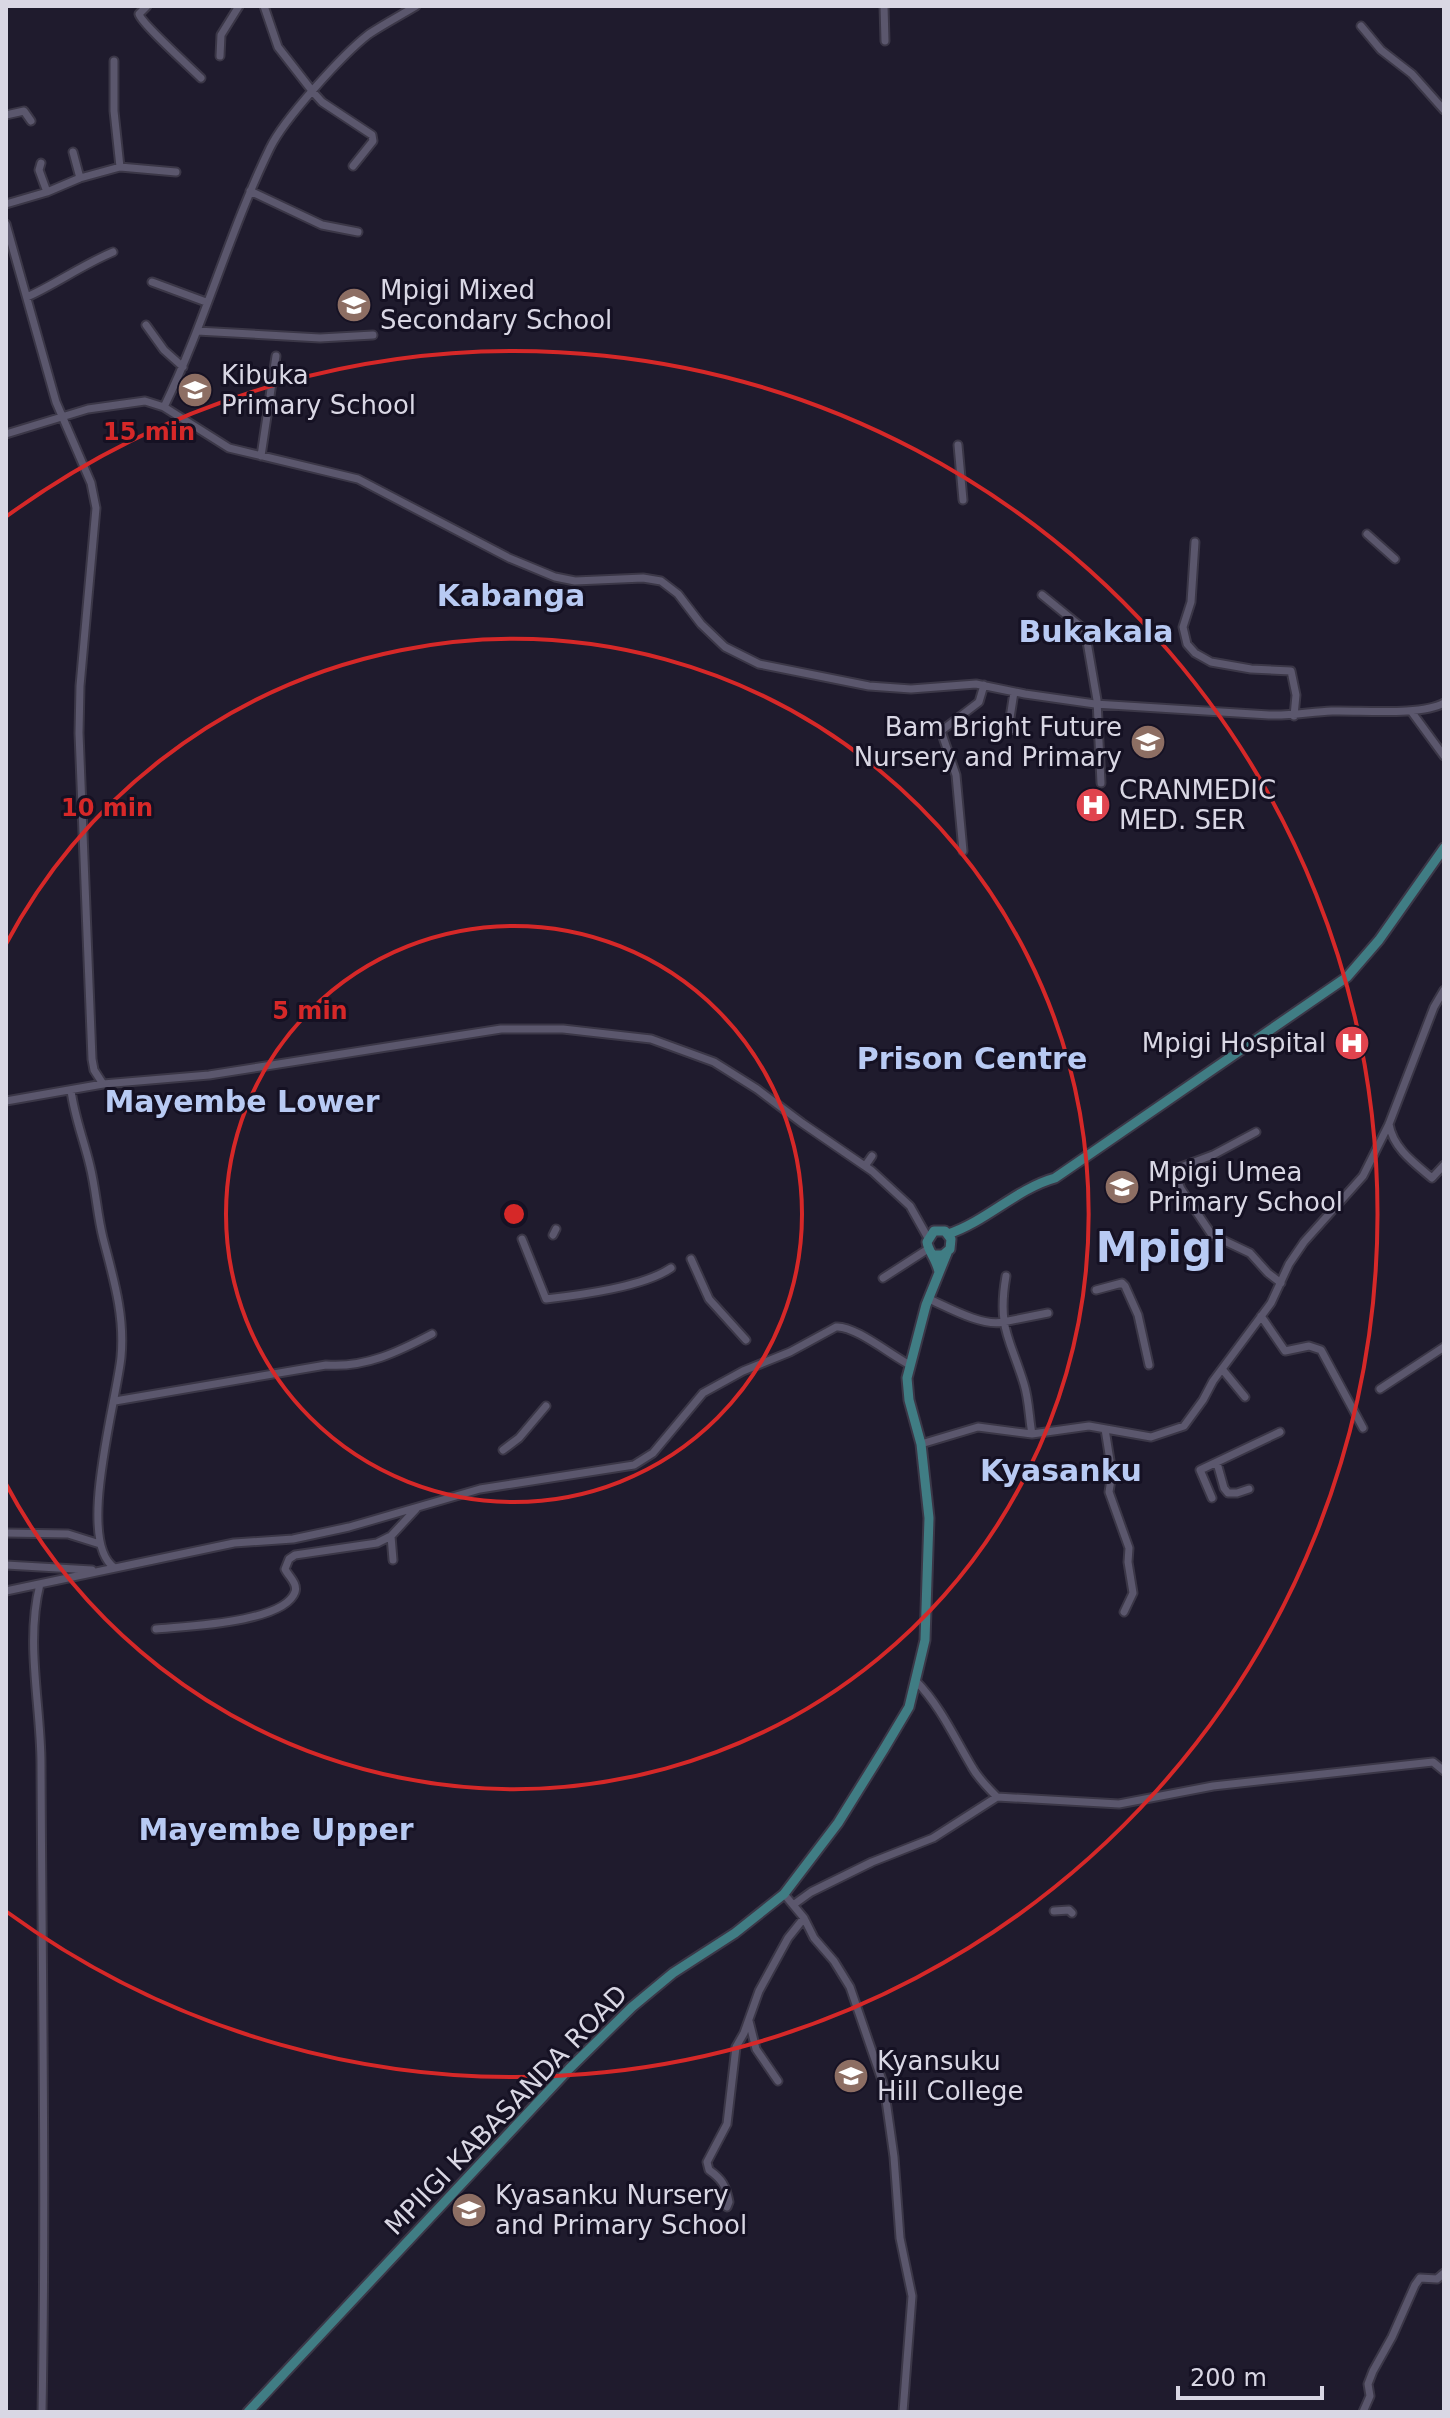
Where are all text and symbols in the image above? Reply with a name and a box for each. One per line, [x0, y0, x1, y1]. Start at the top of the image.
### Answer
place label: Mpigi Mixed Secondary School [380, 275, 612, 335]
school or university icon: Mpigi Mixed Secondary School [335, 286, 373, 324]
place label: Kibuka Primary School [221, 360, 416, 420]
school or university icon: Kibuka Primary School [176, 371, 214, 409]
text: 15 min [103, 418, 195, 446]
district label: Kabanga [437, 578, 585, 613]
district label: Bukakala [1018, 614, 1174, 649]
place label: Bam Bright Future Nursery and Primary [854, 712, 1122, 772]
school or university icon: Bam Bright Future Nursery and Primary [1129, 723, 1167, 761]
place label: CRANMEDIC MED. SER [1119, 775, 1276, 835]
hospital icon: CRANMEDIC MED. SER [1074, 786, 1112, 824]
text: 10 min [61, 794, 153, 822]
text: 5 min [272, 997, 348, 1025]
hospital icon: Mpigi Hospital [1333, 1024, 1371, 1062]
place label: Mpigi Hospital [1142, 1028, 1326, 1058]
district label: Prison Centre [857, 1041, 1087, 1076]
district label: Mayembe Lower [104, 1084, 380, 1119]
place label: Mpigi Umea Primary School [1148, 1157, 1343, 1217]
school or university icon: Mpigi Umea Primary School [1103, 1168, 1141, 1206]
centre of rings [500, 1200, 528, 1228]
district label: Mpigi [1096, 1223, 1226, 1272]
district label: Kyasanku [980, 1453, 1142, 1488]
district label: Mayembe Upper [138, 1812, 414, 1847]
street label: MPIIGI KABASANDA ROAD [379, 1979, 633, 2241]
place label: Kyansuku Hill College [877, 2046, 1024, 2106]
school or university icon: Kyansuku Hill College [832, 2057, 870, 2095]
place label: Kyasanku Nursery and Primary School [495, 2180, 747, 2240]
school or university icon: Kyasanku Nursery and Primary School [450, 2191, 488, 2229]
scale bar [1178, 2350, 1322, 2400]
text: 200 m [1190, 2364, 1267, 2392]

